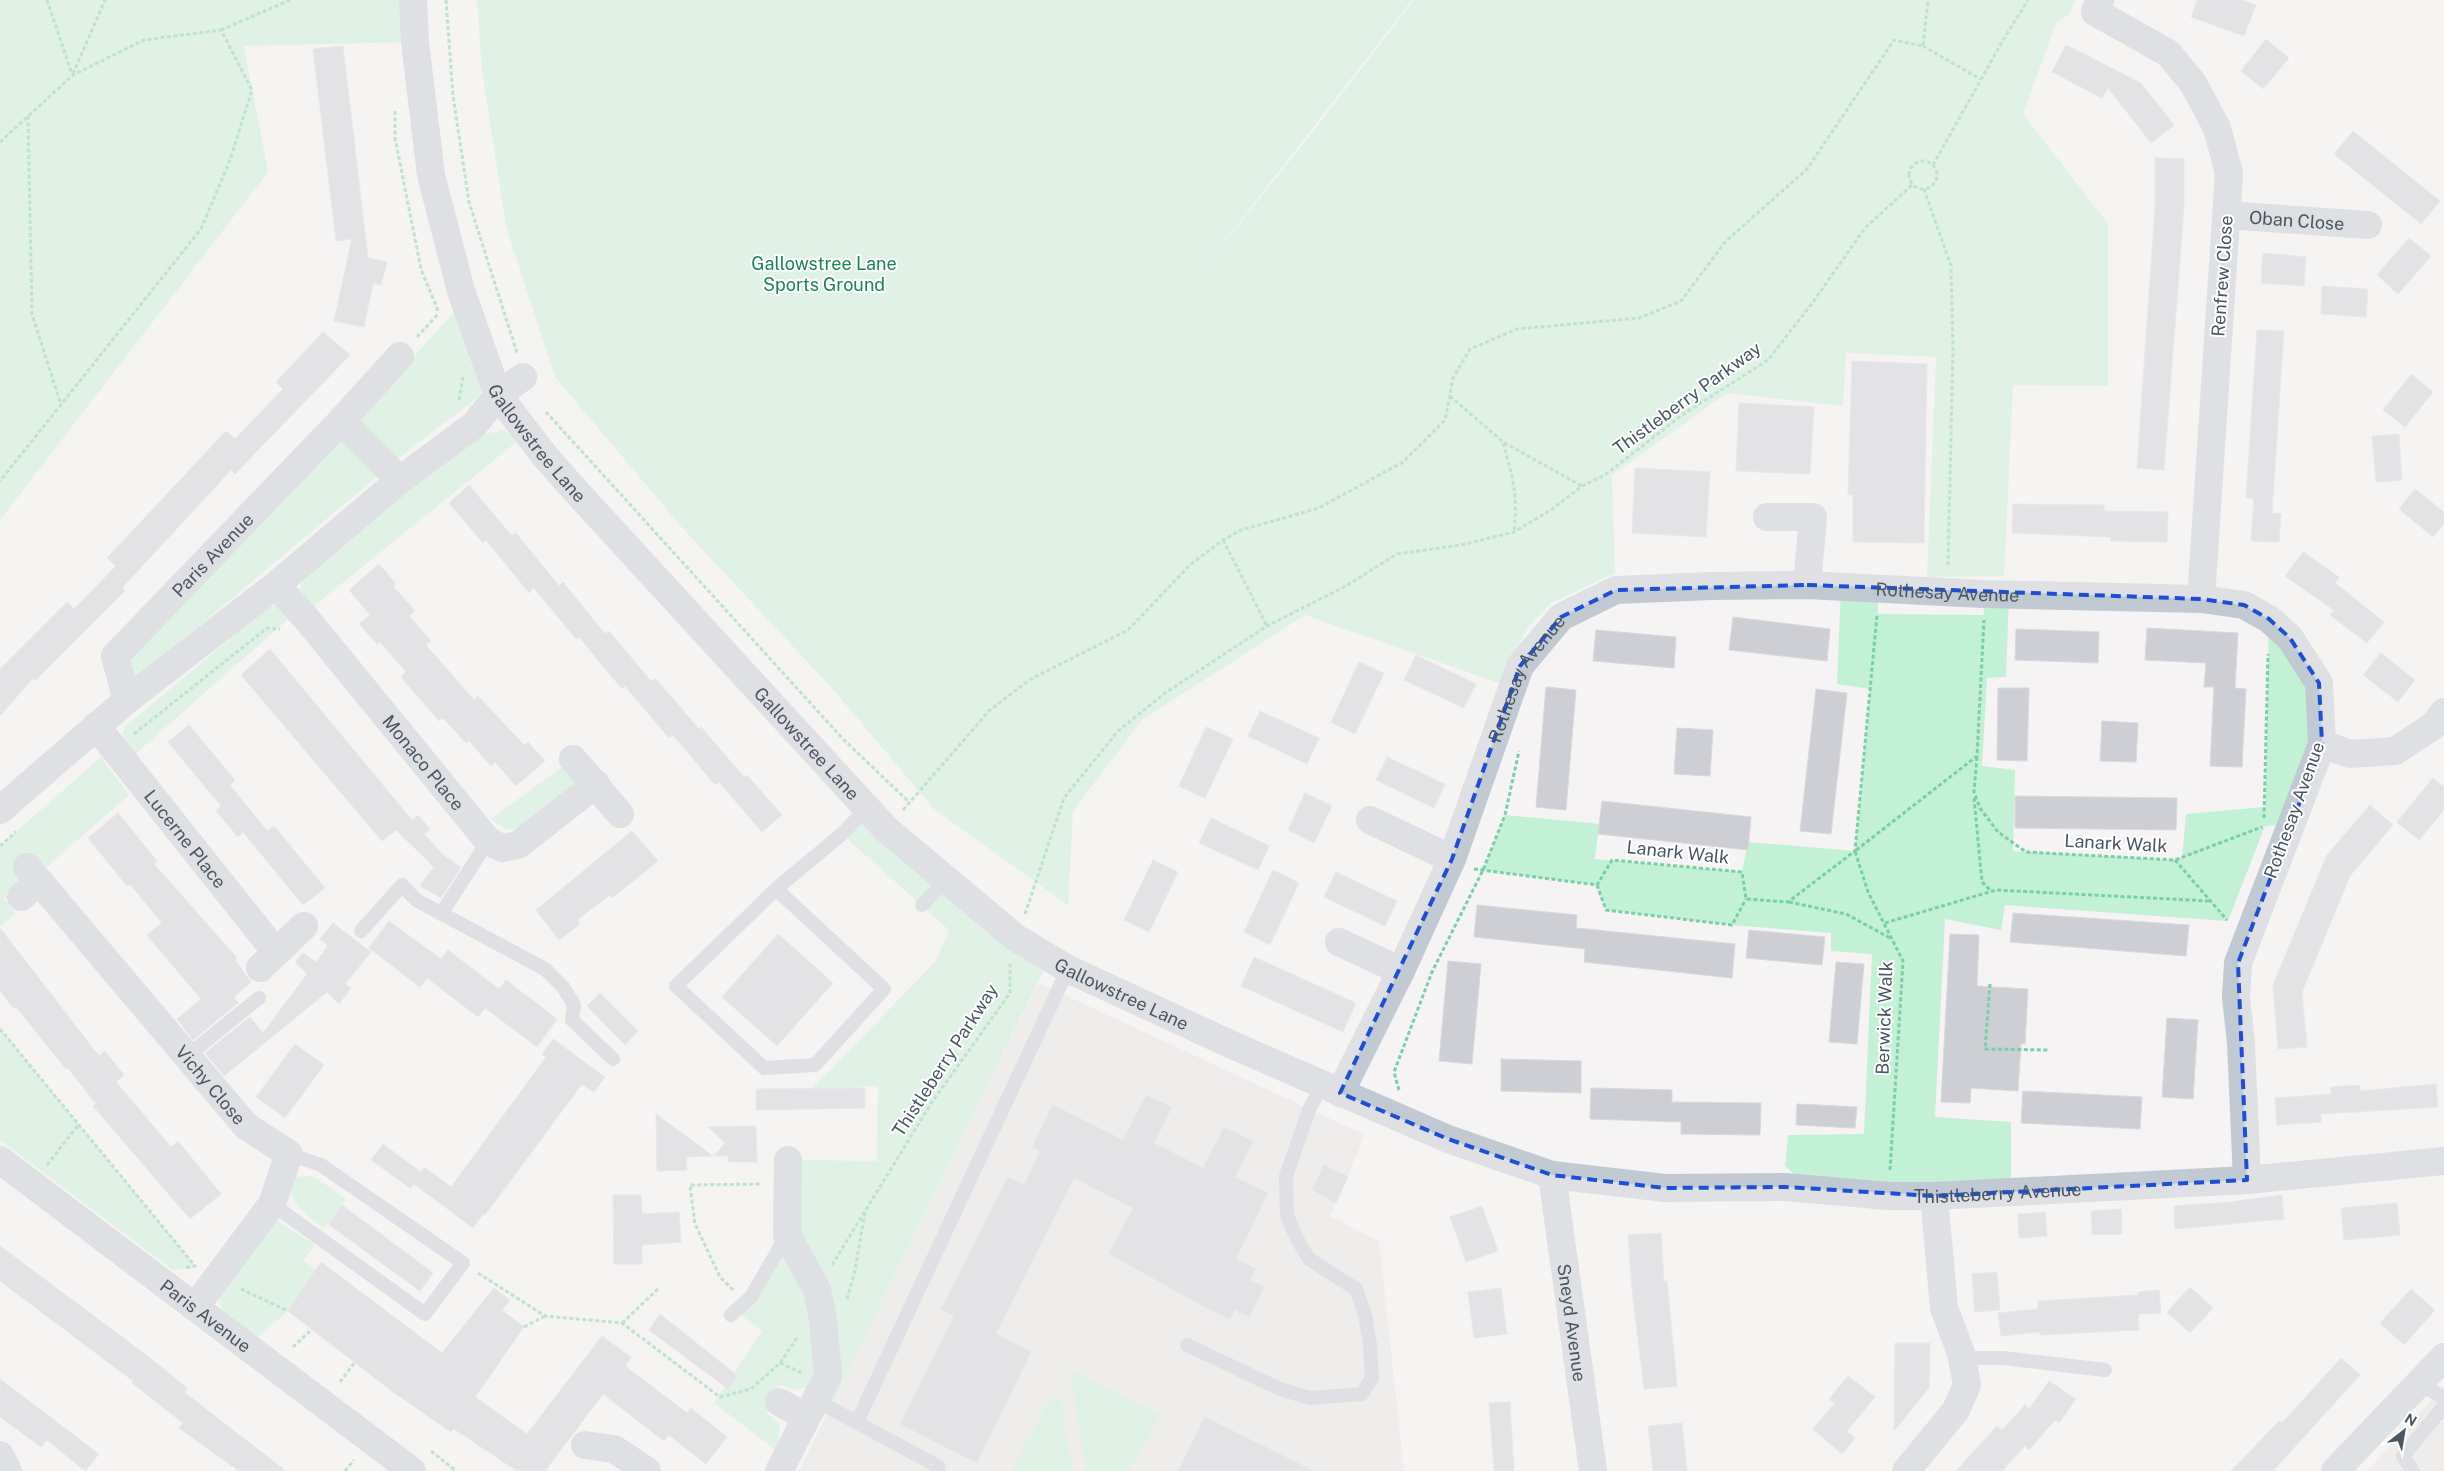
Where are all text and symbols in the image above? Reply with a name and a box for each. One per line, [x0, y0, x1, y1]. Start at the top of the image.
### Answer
street label: Oban Close [2249, 206, 2345, 234]
street label: Renfrew Close [2207, 215, 2237, 337]
park label: Gallowstree Lane Sports Ground [751, 253, 897, 295]
street label: Thistleberry Parkway [1609, 337, 1765, 459]
street label: Gallowstree Lane [484, 381, 591, 506]
street label: Paris Avenue [167, 509, 257, 601]
street label: Rothesay Avenue [1875, 578, 2020, 605]
street label: Rothesay Avenue [1484, 610, 1569, 745]
street label: Gallowstree Lane [750, 682, 864, 804]
street label: Monaco Place [379, 710, 469, 814]
street label: Rothesay Avenue [2260, 739, 2328, 881]
street label: Lucerne Place [140, 785, 231, 892]
street label: Lanark Walk [2064, 830, 2168, 856]
street label: Lanark Walk [1626, 836, 1730, 868]
street label: Gallowstree Lane [1051, 953, 1192, 1034]
street label: Berwick Walk [1872, 961, 1896, 1075]
street label: Thistleberry Parkway [888, 980, 1002, 1140]
street label: Vichy Close [172, 1041, 250, 1128]
street label: Thistleberry Avenue [1914, 1178, 2082, 1207]
street label: Sneyd Avenue [1554, 1262, 1591, 1383]
street label: Paris Avenue [156, 1275, 255, 1356]
north arrow [2379, 1406, 2429, 1456]
text: N [2402, 1410, 2420, 1430]

